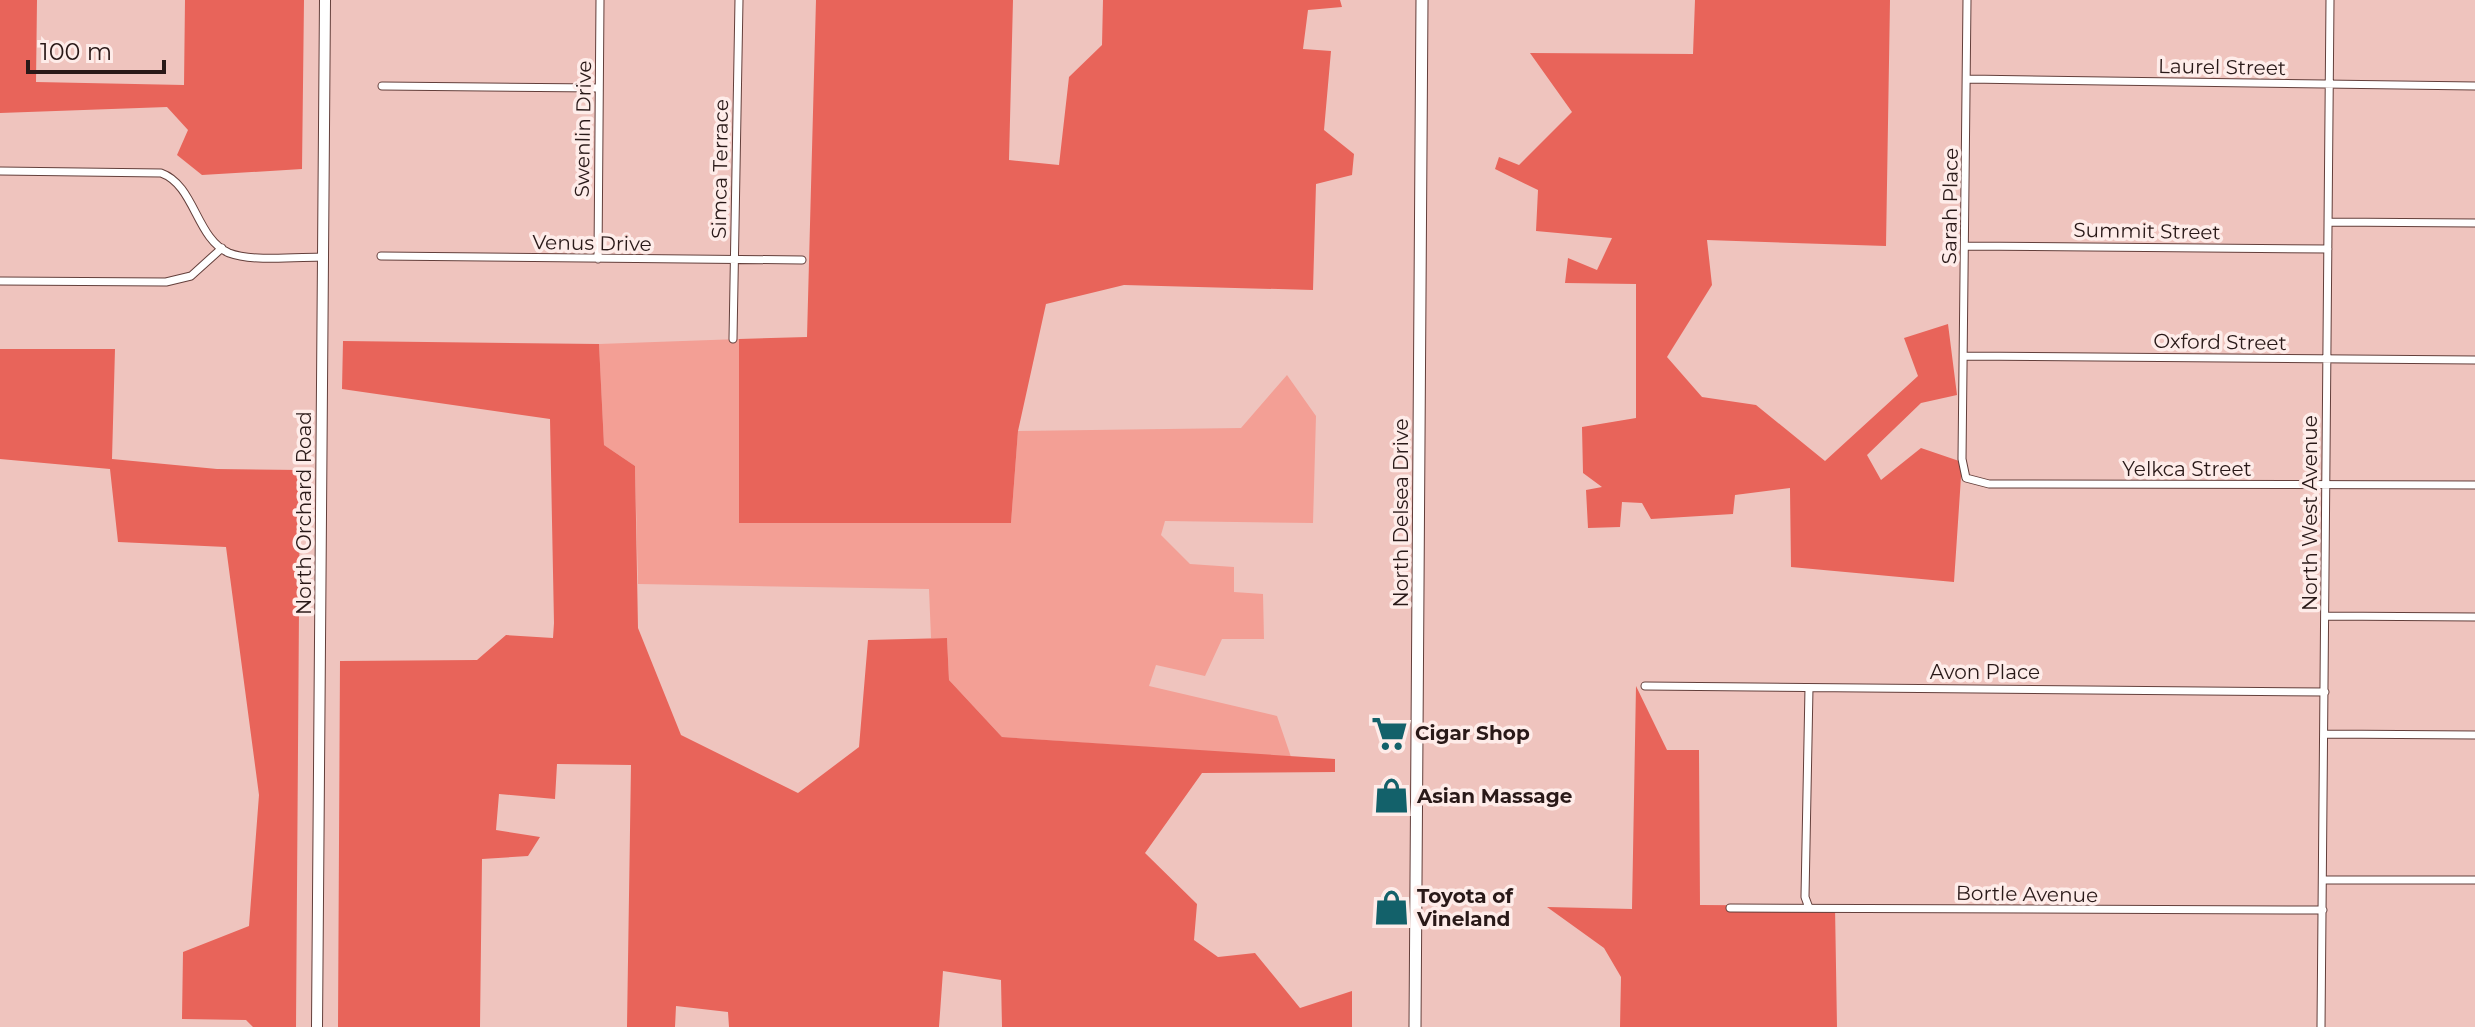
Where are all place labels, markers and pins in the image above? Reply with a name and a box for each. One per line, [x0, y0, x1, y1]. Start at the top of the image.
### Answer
supermarket icon: Cigar Shop [1370, 714, 1408, 752]
place label: Cigar Shop [1415, 721, 1530, 745]
shop icon: Asian Massage [1372, 777, 1410, 815]
place label: Asian Massage [1416, 784, 1572, 808]
place label: Toyota of Vineland [1416, 884, 1514, 931]
shop icon: Toyota of Vineland [1372, 889, 1410, 927]

